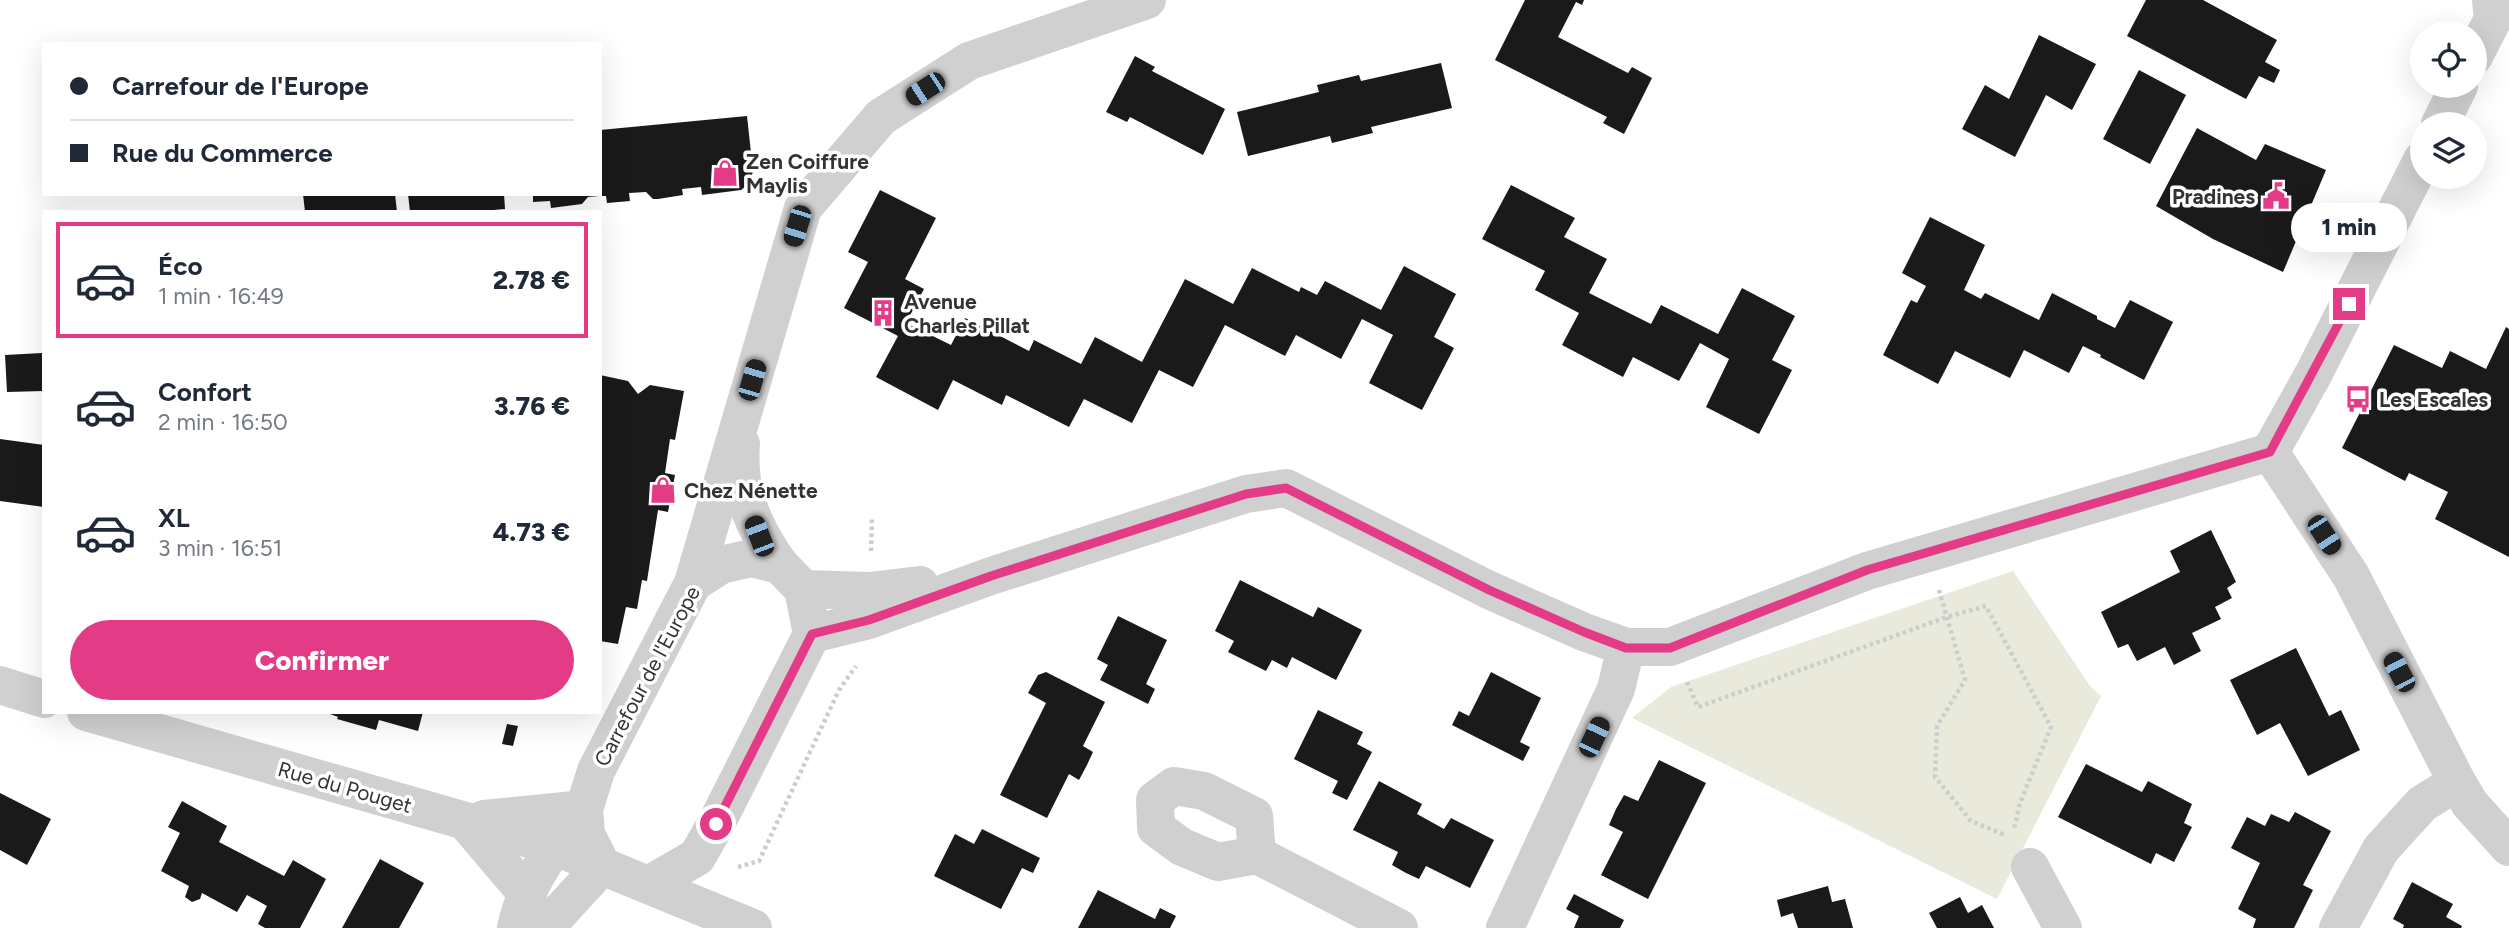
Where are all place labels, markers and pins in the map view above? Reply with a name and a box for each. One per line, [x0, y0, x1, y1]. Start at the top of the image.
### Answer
place label: Zen Coiffure Maylis [746, 149, 869, 198]
shop icon: Zen Coiffure Maylis [710, 158, 740, 188]
public building icon: Pradines [2261, 181, 2291, 211]
place label: Pradines [2172, 184, 2255, 209]
place label: Avenue Charles Pillat [904, 289, 1030, 338]
building icon: Avenue Charles Pillat [868, 298, 898, 328]
bus stop icon: Les Escales [2343, 384, 2373, 414]
place label: Les Escales [2379, 387, 2488, 412]
shop icon: Chez Nénette [648, 475, 678, 505]
place label: Chez Nénette [684, 478, 818, 503]

